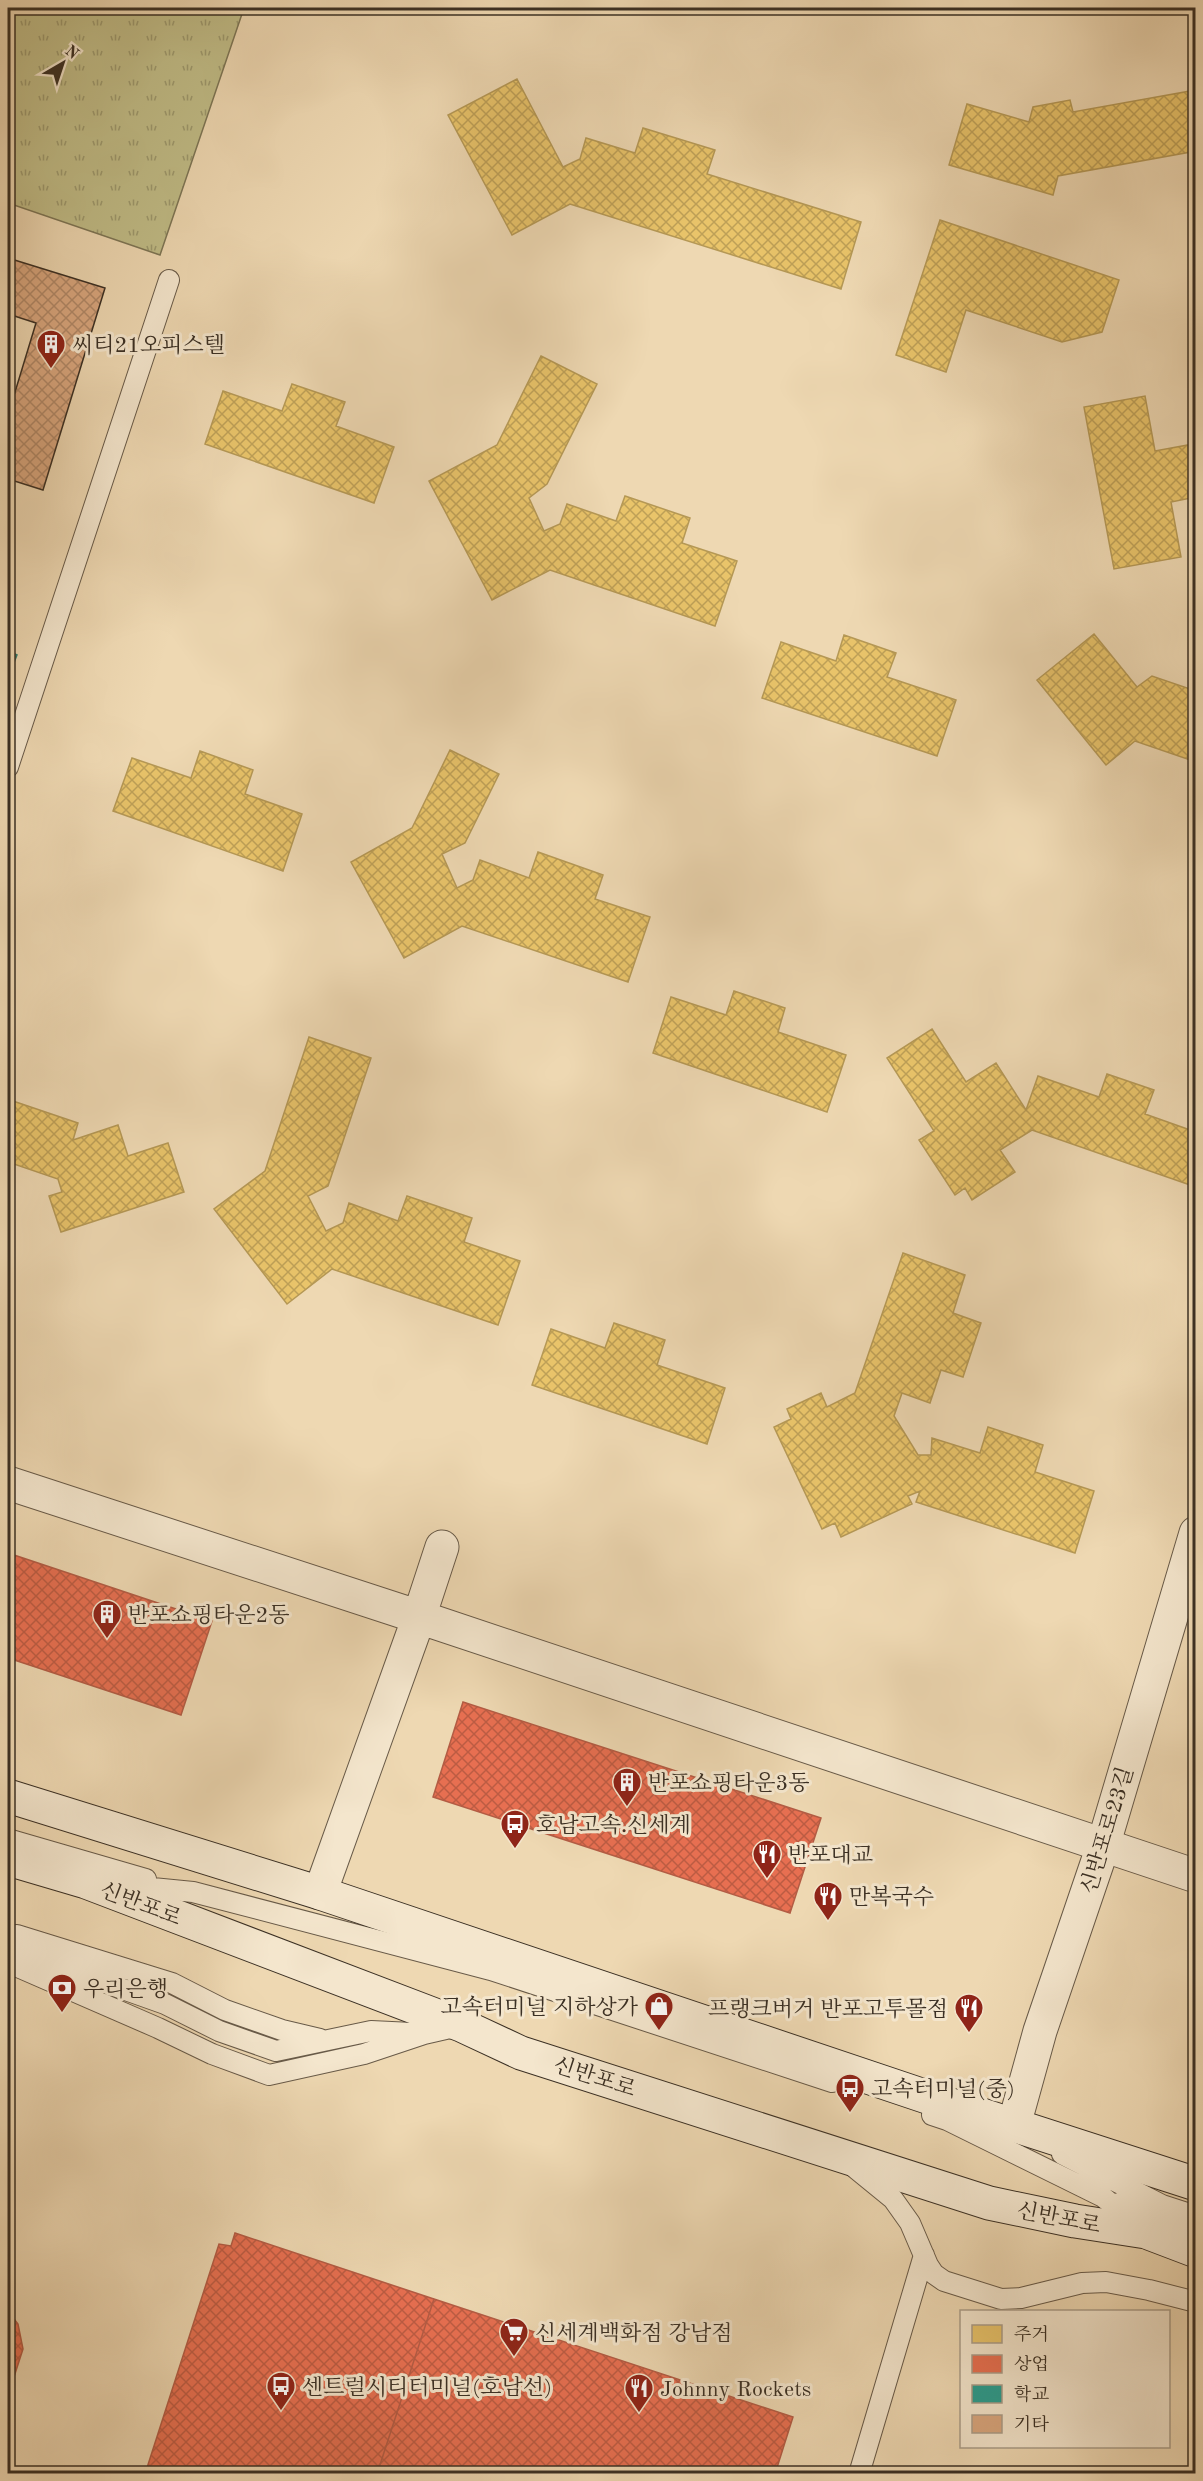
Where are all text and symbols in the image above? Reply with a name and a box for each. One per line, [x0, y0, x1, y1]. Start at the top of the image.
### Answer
north arrow [33, 33, 93, 93]
text: N [61, 43, 82, 63]
building icon: 씨티21오피스텔 [35, 328, 67, 370]
place label: 씨티21오피스텔 [72, 334, 225, 357]
building icon: 반포쇼핑타운2동 [91, 1598, 123, 1640]
place label: 반포쇼핑타운2동 [128, 1604, 290, 1627]
street label: 신반포로23길 [1077, 1764, 1138, 1897]
building icon: 반포쇼핑타운3동 [611, 1766, 643, 1808]
place label: 반포쇼핑타운3동 [648, 1772, 810, 1795]
bus stop icon: 호남고속.신세계 [499, 1808, 531, 1850]
place label: 호남고속.신세계 [536, 1813, 691, 1837]
restaurant icon: 반포대교 [751, 1838, 783, 1880]
place label: 반포대교 [788, 1844, 873, 1867]
street label: 신반포로 [97, 1878, 184, 1930]
restaurant icon: 만복국수 [812, 1880, 844, 1922]
place label: 만복국수 [849, 1885, 934, 1909]
bank icon: 우리은행 [46, 1972, 78, 2014]
place label: 우리은행 [83, 1978, 168, 2001]
shop icon: 고속터미널 지하상가 [643, 1990, 675, 2032]
restaurant icon: 프랭크버거 반포고투몰점 [953, 1992, 985, 2034]
place label: 고속터미널 지하상가 [441, 1995, 639, 2019]
place label: 프랭크버거 반포고투몰점 [708, 1998, 948, 2021]
street label: 신반포로 [551, 2053, 639, 2101]
bus stop icon: 고속터미널(중) [834, 2072, 866, 2114]
place label: 고속터미널(중) [871, 2077, 1015, 2101]
street label: 신반포로 [1015, 2199, 1103, 2238]
legend [960, 2310, 1170, 2448]
supermarket icon: 신세계백화점 강남점 [498, 2316, 530, 2358]
place label: 신세계백화점 강남점 [535, 2322, 732, 2345]
text: 주거 [1014, 2325, 1049, 2344]
text: 상업 [1014, 2355, 1049, 2374]
bus stop icon: 센트럴시티터미널(호남선) [265, 2370, 297, 2412]
restaurant icon: Johnny Rockets [623, 2372, 655, 2414]
place label: 센트럴시티터미널(호남선) [302, 2376, 552, 2399]
place label: Johnny Rockets [660, 2379, 811, 2401]
text: 학교 [1014, 2385, 1049, 2404]
text: 기타 [1014, 2415, 1049, 2434]

